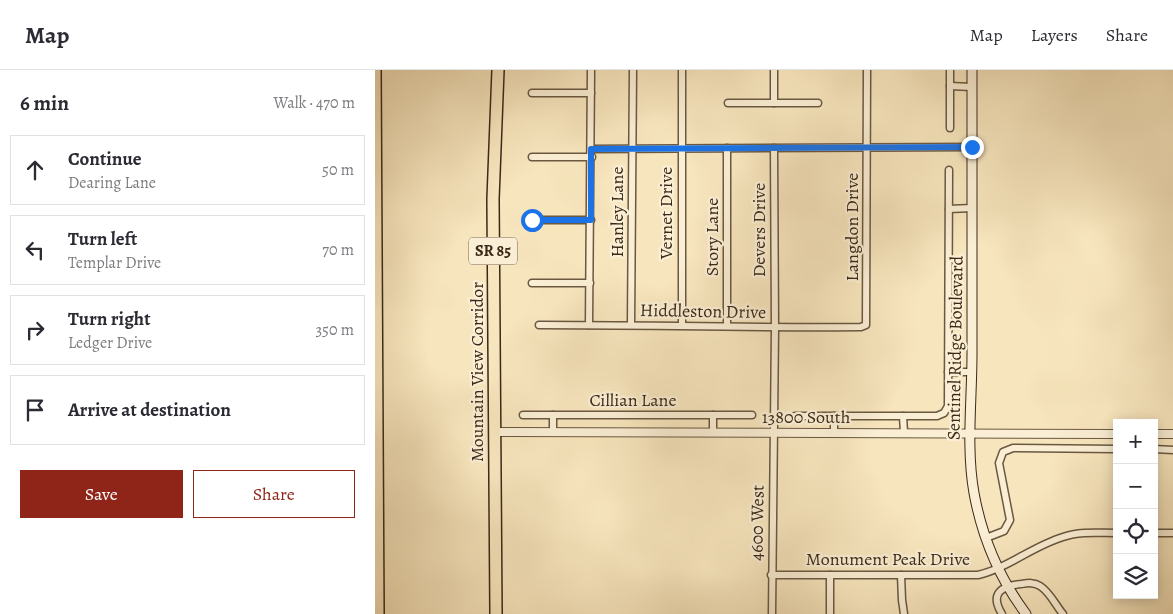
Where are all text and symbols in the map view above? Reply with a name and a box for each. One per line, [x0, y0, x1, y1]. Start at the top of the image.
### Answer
text: Map [25, 19, 69, 51]
text: Map [970, 23, 1003, 47]
text: Layers [1031, 23, 1078, 47]
text: Share [1106, 23, 1148, 47]
text: 6 min [20, 89, 69, 117]
text: Walk · 470 m [274, 92, 355, 114]
route end [961, 136, 984, 159]
text: Continue [68, 146, 142, 172]
icon: ahead [21, 156, 49, 184]
text: 50 m [322, 159, 354, 181]
street label: Hanley Lane [605, 167, 629, 257]
street label: Vernet Drive [654, 167, 678, 260]
text: Dearing Lane [68, 172, 156, 194]
street label: Langdon Drive [840, 173, 864, 281]
street label: Devers Drive [747, 183, 771, 277]
street label: Story Lane [700, 198, 724, 276]
route start [521, 209, 544, 232]
text: Turn left [68, 226, 137, 252]
icon: left [21, 236, 49, 264]
road number: SR 85 [469, 238, 517, 265]
text: 70 m [322, 239, 354, 261]
text: Templar Drive [68, 252, 161, 274]
street label: Sentinel Ridge Boulevard [941, 255, 969, 440]
street label: Mountain View Corridor [465, 282, 489, 462]
street label: Hiddleston Drive [640, 298, 766, 324]
text: Turn right [68, 306, 150, 332]
icon: right [21, 316, 49, 344]
text: 350 m [315, 319, 354, 341]
text: Ledger Drive [68, 332, 152, 354]
street label: Cillian Lane [589, 388, 677, 412]
icon: arrive [21, 396, 49, 424]
text: Arrive at destination [68, 397, 231, 423]
street label: 13800 South [762, 405, 851, 429]
map controls [1113, 419, 1158, 599]
button: + [1113, 419, 1158, 464]
button: − [1113, 464, 1158, 509]
button: Save [20, 470, 183, 518]
button: Share [193, 470, 355, 518]
street label: 4600 West [744, 485, 770, 561]
button: locate [1113, 509, 1158, 554]
street label: Monument Peak Drive [806, 547, 970, 571]
button: layers [1113, 554, 1158, 599]

